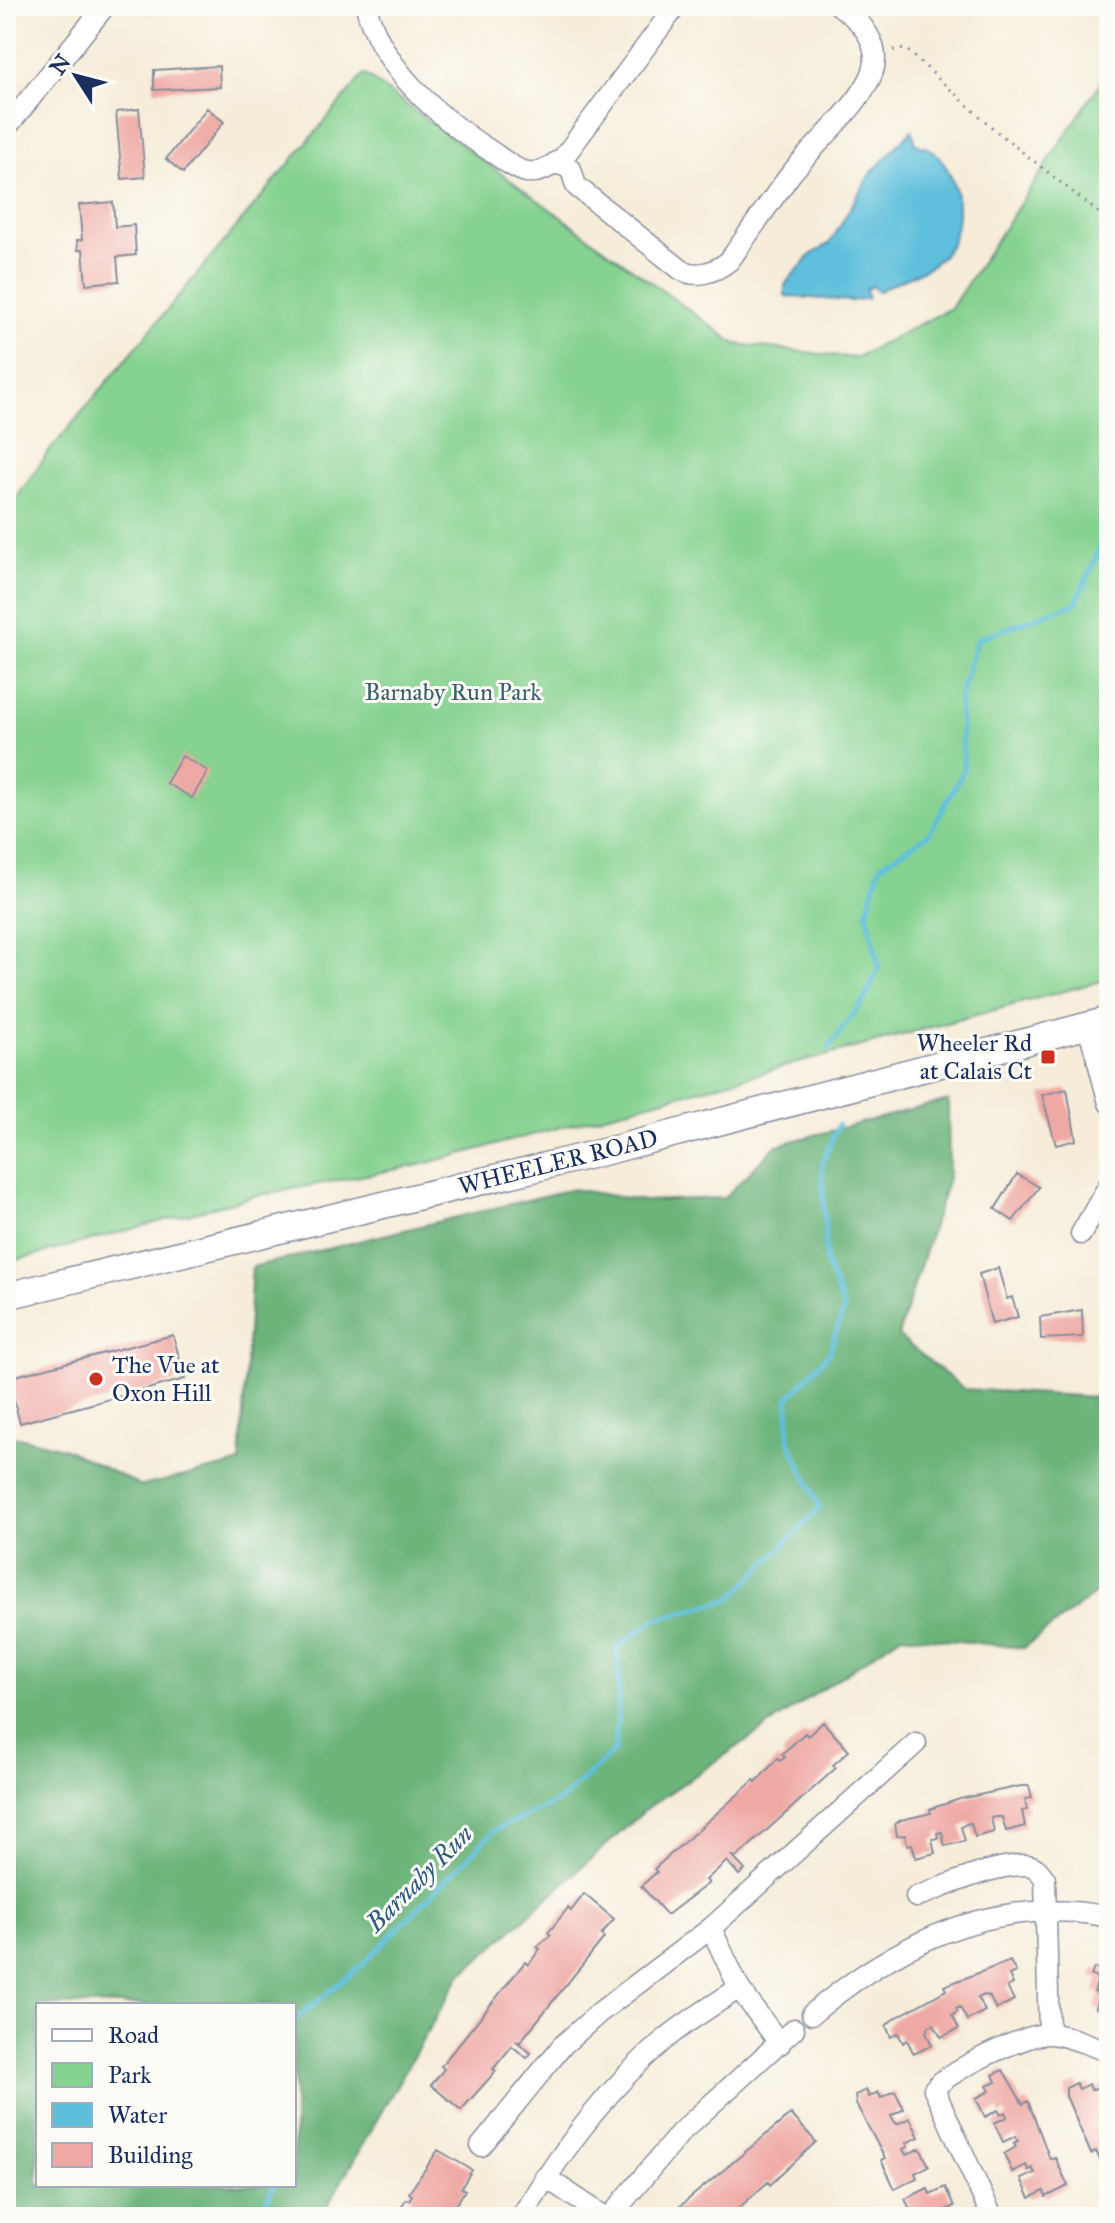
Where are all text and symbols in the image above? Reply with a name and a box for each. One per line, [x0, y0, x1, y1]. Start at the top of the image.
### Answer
north arrow [36, 36, 116, 116]
text: N [44, 49, 77, 80]
park label: Barnaby Run Park [365, 677, 542, 707]
place label: Wheeler Rd at Calais Ct [916, 1028, 1032, 1086]
marker: Wheeler Rd at Calais Ct [1039, 1048, 1057, 1066]
street label: WHEELER ROAD [455, 1123, 661, 1201]
place label: The Vue at Oxon Hill [112, 1350, 220, 1408]
marker: The Vue at Oxon Hill [87, 1370, 105, 1388]
water label: Barnaby Run [358, 1818, 479, 1939]
legend [36, 2003, 296, 2187]
text: Road [108, 2020, 159, 2050]
text: Park [108, 2060, 152, 2090]
text: Water [108, 2100, 167, 2130]
text: Building [108, 2140, 193, 2170]

